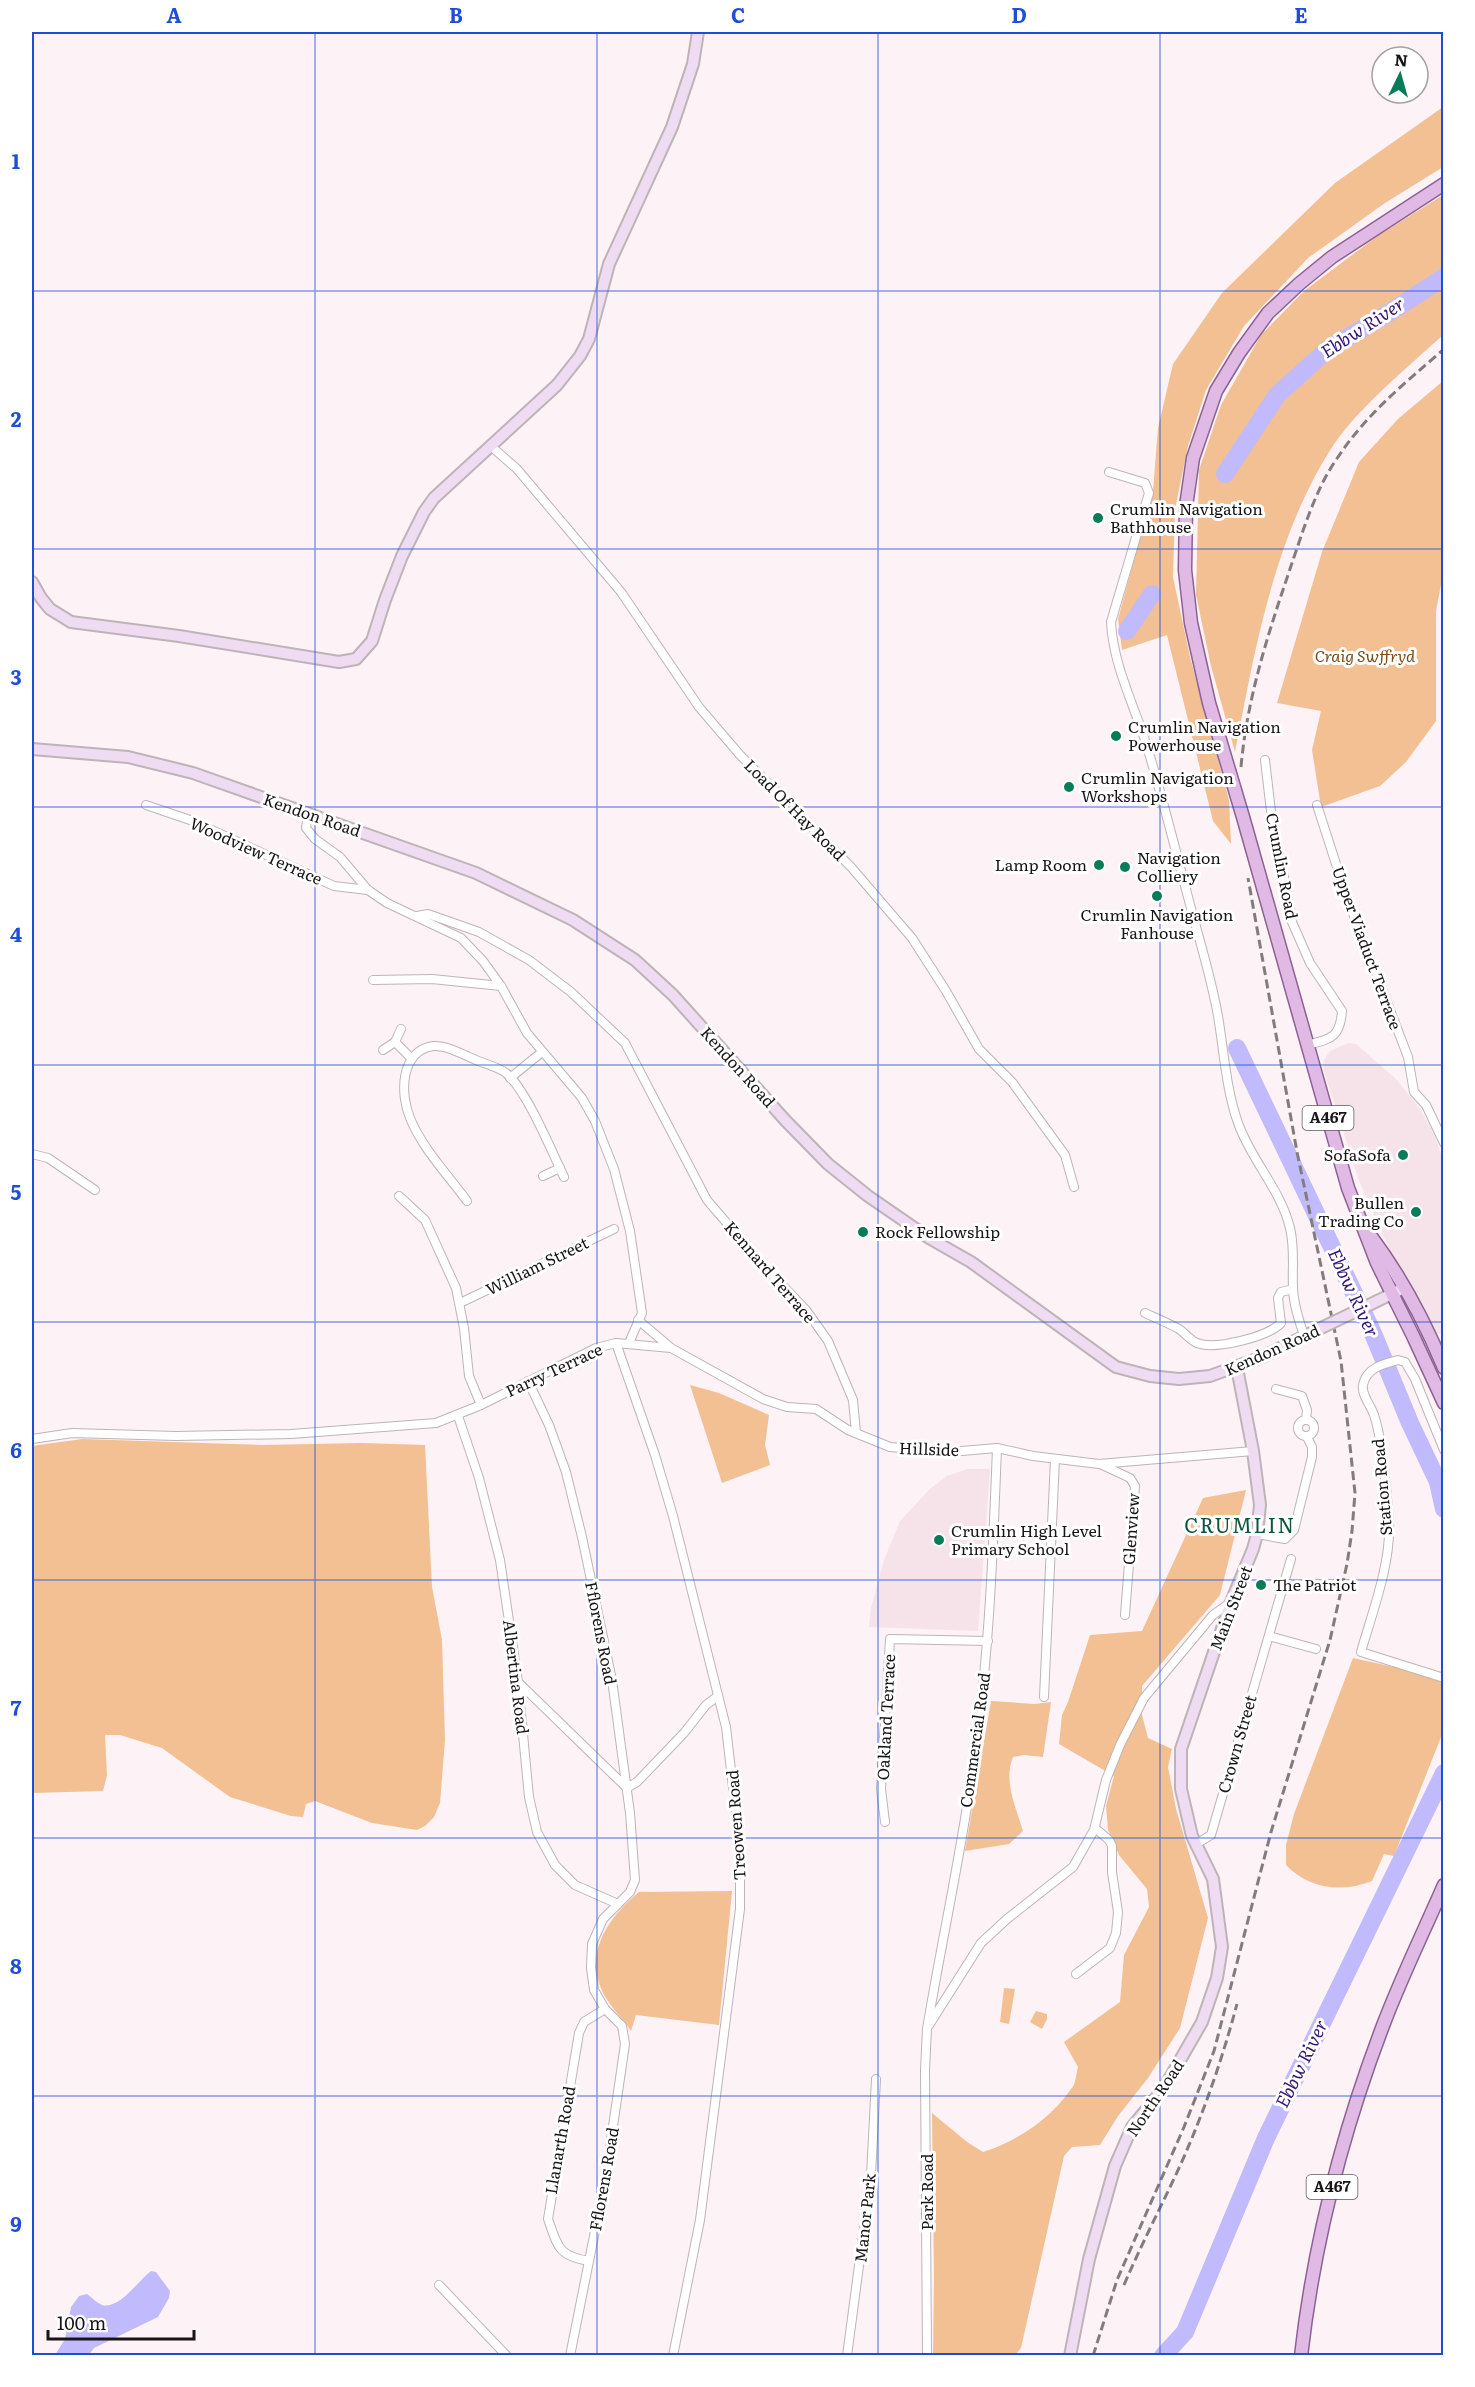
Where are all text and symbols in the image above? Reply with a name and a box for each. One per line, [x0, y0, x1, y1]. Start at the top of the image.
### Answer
text: A [166, 0, 182, 29]
text: B [449, 0, 463, 29]
text: C [731, 0, 745, 29]
text: D [1011, 0, 1027, 29]
text: E [1294, 0, 1308, 29]
north arrow [1370, 45, 1430, 105]
text: N [1394, 47, 1409, 72]
text: 1 [12, 145, 20, 175]
water label: Ebbw River [1315, 290, 1409, 364]
text: 2 [11, 403, 22, 433]
place label: Crumlin Navigation Bathhouse [1110, 496, 1263, 538]
marker: Crumlin Navigation Bathhouse [1091, 511, 1105, 525]
park label: Craig Swffryd [1315, 643, 1416, 667]
text: 3 [10, 661, 22, 691]
place label: Crumlin Navigation Powerhouse [1128, 714, 1281, 756]
marker: Crumlin Navigation Powerhouse [1109, 729, 1123, 743]
street label: Load Of Hay Road [739, 753, 852, 866]
place label: Crumlin Navigation Workshops [1081, 765, 1234, 807]
marker: Crumlin Navigation Workshops [1062, 780, 1076, 794]
street label: Kendon Road [260, 786, 365, 842]
street label: Woodview Terrace [186, 810, 326, 890]
street label: Crumlin Road [1261, 811, 1305, 921]
place label: Navigation Colliery [1137, 845, 1221, 887]
place label: Lamp Room [995, 852, 1087, 876]
marker: Lamp Room [1092, 858, 1106, 872]
marker: Navigation Colliery [1118, 860, 1132, 874]
street label: Upper Viaduct Terrace [1327, 862, 1409, 1033]
marker: Crumlin Navigation Fanhouse [1150, 889, 1164, 903]
place label: Crumlin Navigation Fanhouse [1081, 902, 1234, 944]
text: 4 [10, 918, 22, 948]
street label: Kendon Road [696, 1020, 782, 1112]
road number: A467 [1302, 1106, 1354, 1130]
place label: SofaSofa [1324, 1142, 1391, 1166]
marker: SofaSofa [1396, 1148, 1410, 1162]
text: 5 [11, 1176, 22, 1206]
place label: Bullen Trading Co [1318, 1190, 1404, 1232]
marker: Bullen Trading Co [1409, 1205, 1423, 1219]
street label: Kennard Terrace [720, 1215, 822, 1328]
place label: Rock Fellowship [875, 1219, 1000, 1243]
marker: Rock Fellowship [856, 1225, 870, 1239]
street label: William Street [481, 1230, 592, 1300]
water label: Ebbw River [1322, 1244, 1387, 1341]
street label: Kendon Road [1220, 1317, 1323, 1381]
street label: Parry Terrace [501, 1336, 606, 1402]
text: 6 [10, 1434, 22, 1464]
street label: Hillside [899, 1435, 959, 1461]
street label: Station Road [1365, 1437, 1397, 1537]
street label: Glenview [1116, 1492, 1145, 1566]
district label: CRUMLIN [1184, 1509, 1296, 1539]
place label: Crumlin High Level Primary School [951, 1518, 1102, 1560]
marker: Crumlin High Level Primary School [932, 1533, 946, 1547]
street label: Main Street [1203, 1561, 1257, 1654]
place label: The Patriot [1273, 1572, 1357, 1596]
marker: The Patriot [1254, 1578, 1268, 1592]
street label: Fflorens Road [580, 1579, 624, 1687]
street label: Albertina Road [498, 1618, 536, 1736]
street label: Oakland Terrace [870, 1653, 900, 1781]
street label: Commercial Road [953, 1671, 995, 1809]
street label: Crown Street [1211, 1691, 1262, 1796]
text: 7 [11, 1692, 22, 1722]
street label: Treowen Road [719, 1769, 751, 1881]
text: 8 [10, 1950, 22, 1980]
water label: Ebbw River [1268, 2015, 1334, 2112]
street label: North Road [1120, 2054, 1189, 2141]
street label: Llanarth Road [538, 2084, 580, 2196]
street label: Fflorens Road [582, 2125, 624, 2233]
street label: Park Road [914, 2153, 938, 2231]
street label: Manor Park [847, 2172, 881, 2264]
road number: A467 [1306, 2175, 1358, 2199]
text: 9 [10, 2208, 22, 2238]
scale bar [48, 2303, 194, 2341]
text: 100 m [57, 2309, 106, 2336]

